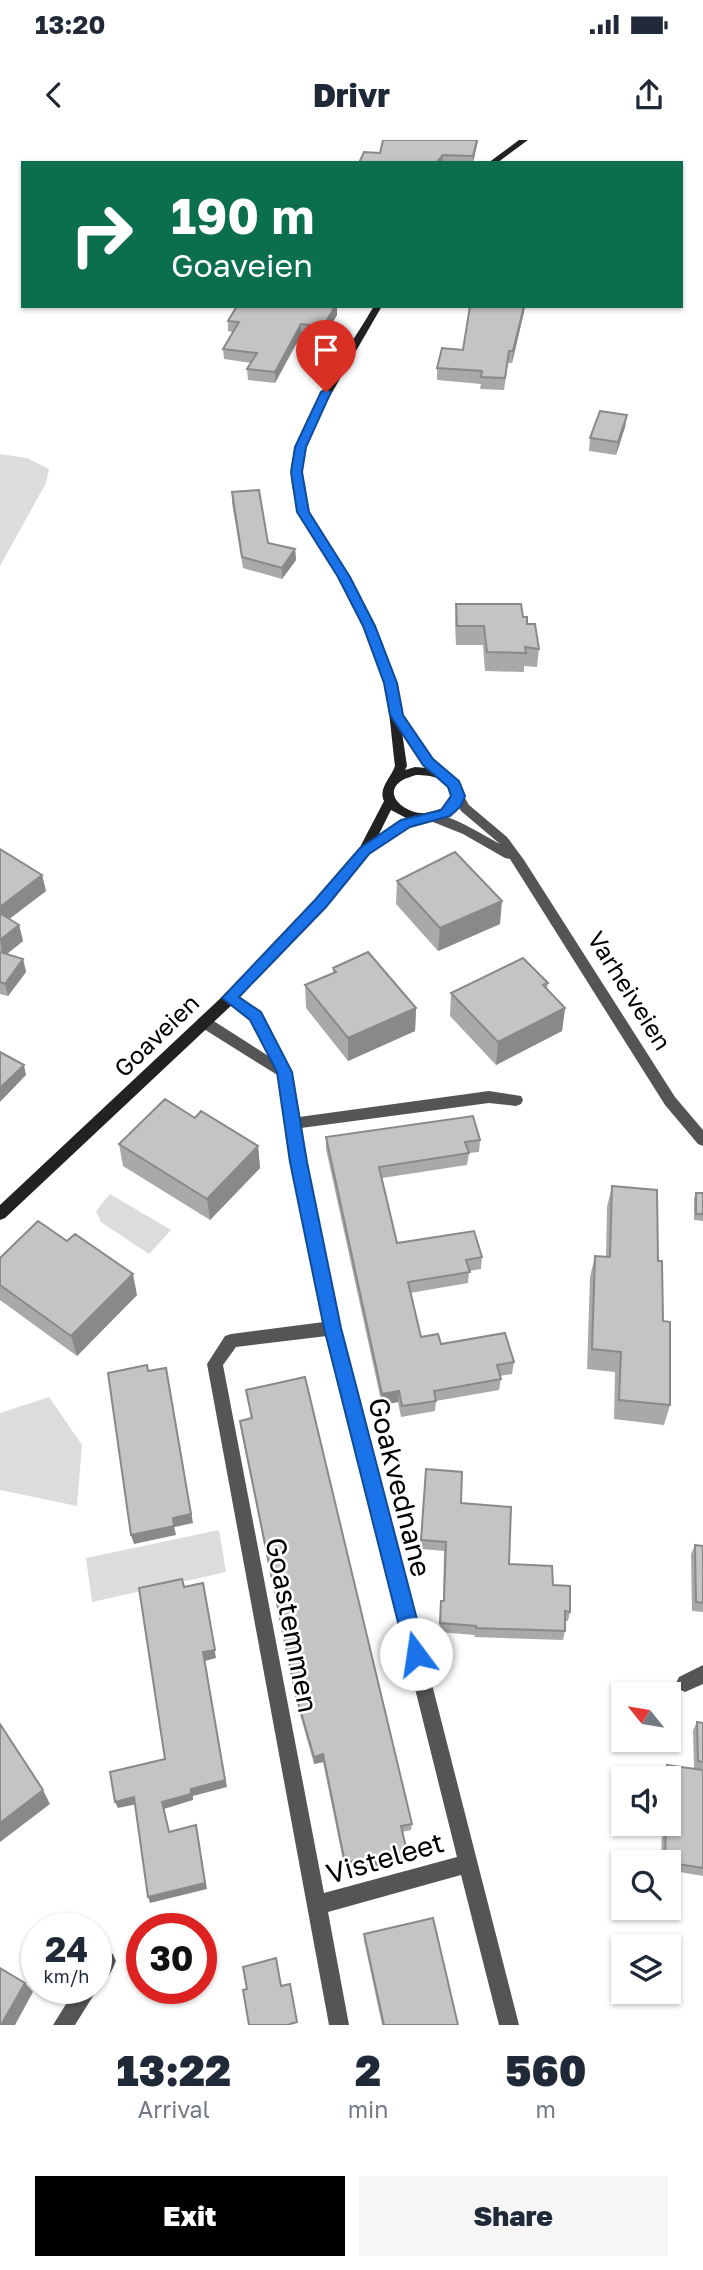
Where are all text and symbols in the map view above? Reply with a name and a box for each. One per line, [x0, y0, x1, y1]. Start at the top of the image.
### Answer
text: 13:20 [35, 9, 105, 40]
icon: back [35, 76, 73, 114]
text: Drivr [313, 76, 390, 114]
icon: share [630, 76, 668, 114]
text: 190 m [171, 186, 314, 245]
icon: right [56, 189, 147, 280]
text: Goaveien [171, 246, 313, 284]
pin [296, 320, 356, 392]
icon: arrive [307, 331, 345, 369]
street label: Varheiveien [582, 925, 678, 1055]
street label: Goaveien [108, 988, 204, 1082]
street label: Goakvednane [362, 1394, 439, 1580]
street label: Goastemmen [259, 1535, 326, 1715]
position arrow [379, 1617, 453, 1691]
north arrow [611, 1682, 681, 1752]
map controls [611, 1682, 681, 2004]
button: sound [611, 1766, 681, 1836]
street label: Visteleet [322, 1825, 448, 1890]
button: search [611, 1850, 681, 1920]
speed limit sign: 30 [126, 1913, 217, 2004]
text: 24 [45, 1928, 88, 1970]
button: layers [611, 1934, 681, 2004]
text: km/h [44, 1965, 89, 1987]
text: 13:22 [117, 2045, 231, 2095]
text: 2 [355, 2045, 381, 2095]
text: 560 [505, 2045, 586, 2095]
text: Arrival [138, 2095, 210, 2123]
text: min [348, 2095, 388, 2123]
text: m [536, 2095, 556, 2123]
button: Exit [35, 2176, 345, 2256]
button: Share [359, 2176, 668, 2256]

